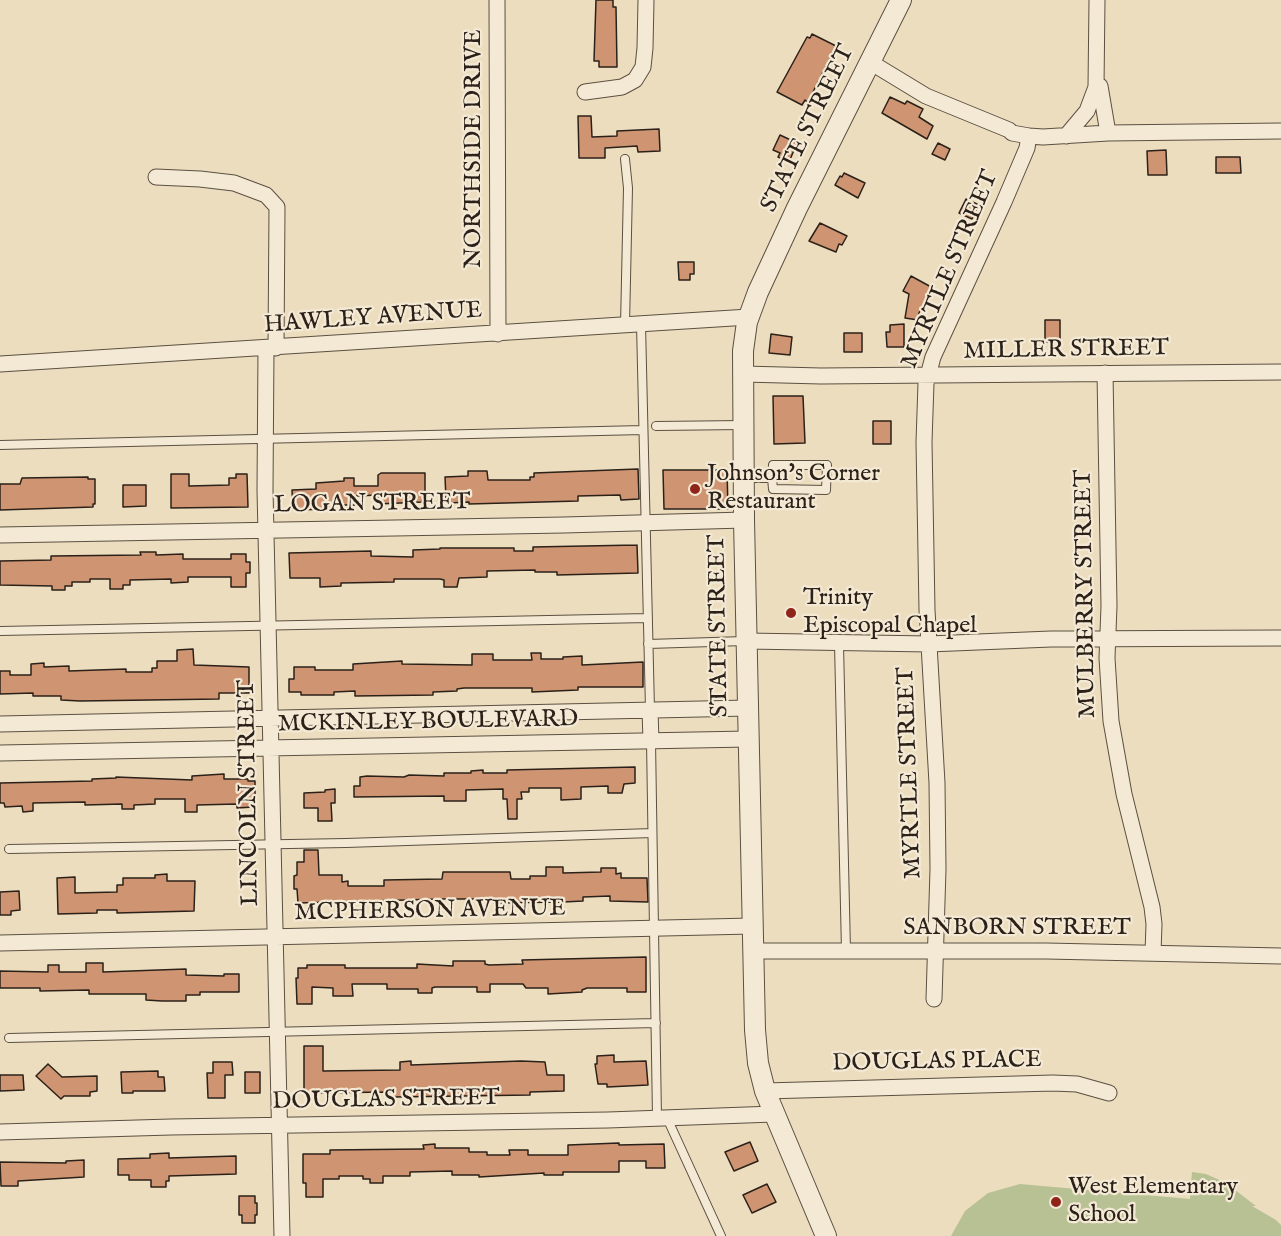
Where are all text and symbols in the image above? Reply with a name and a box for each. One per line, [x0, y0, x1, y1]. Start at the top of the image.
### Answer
street label: NORTHSIDE DRIVE [461, 29, 489, 269]
street label: STATE STREET [756, 41, 862, 217]
street label: MYRTLE STREET [896, 167, 1006, 373]
street label: HAWLEY AVENUE [263, 297, 483, 341]
street label: MILLER STREET [963, 335, 1169, 367]
place label: Johnson's Corner Restaurant [707, 461, 880, 517]
street label: MULBERRY STREET [1070, 469, 1104, 719]
marker: Johnson's Corner Restaurant [688, 482, 702, 496]
street label: LOGAN STREET [273, 489, 471, 521]
street label: STATE STREET [704, 534, 736, 718]
place label: Trinity Episcopal Chapel [803, 585, 977, 641]
marker: Trinity Episcopal Chapel [784, 606, 798, 620]
street label: MYRTLE STREET [893, 666, 929, 880]
street label: LINCOLN STREET [234, 680, 266, 906]
street label: MCKINLEY BOULEVARD [278, 706, 578, 740]
street label: MCPHERSON AVENUE [294, 895, 566, 929]
street label: SANBORN STREET [903, 915, 1131, 943]
street label: DOUGLAS PLACE [832, 1047, 1042, 1079]
street label: DOUGLAS STREET [272, 1085, 500, 1117]
place label: West Elementary School [1068, 1174, 1238, 1230]
marker: West Elementary School [1049, 1195, 1063, 1209]

